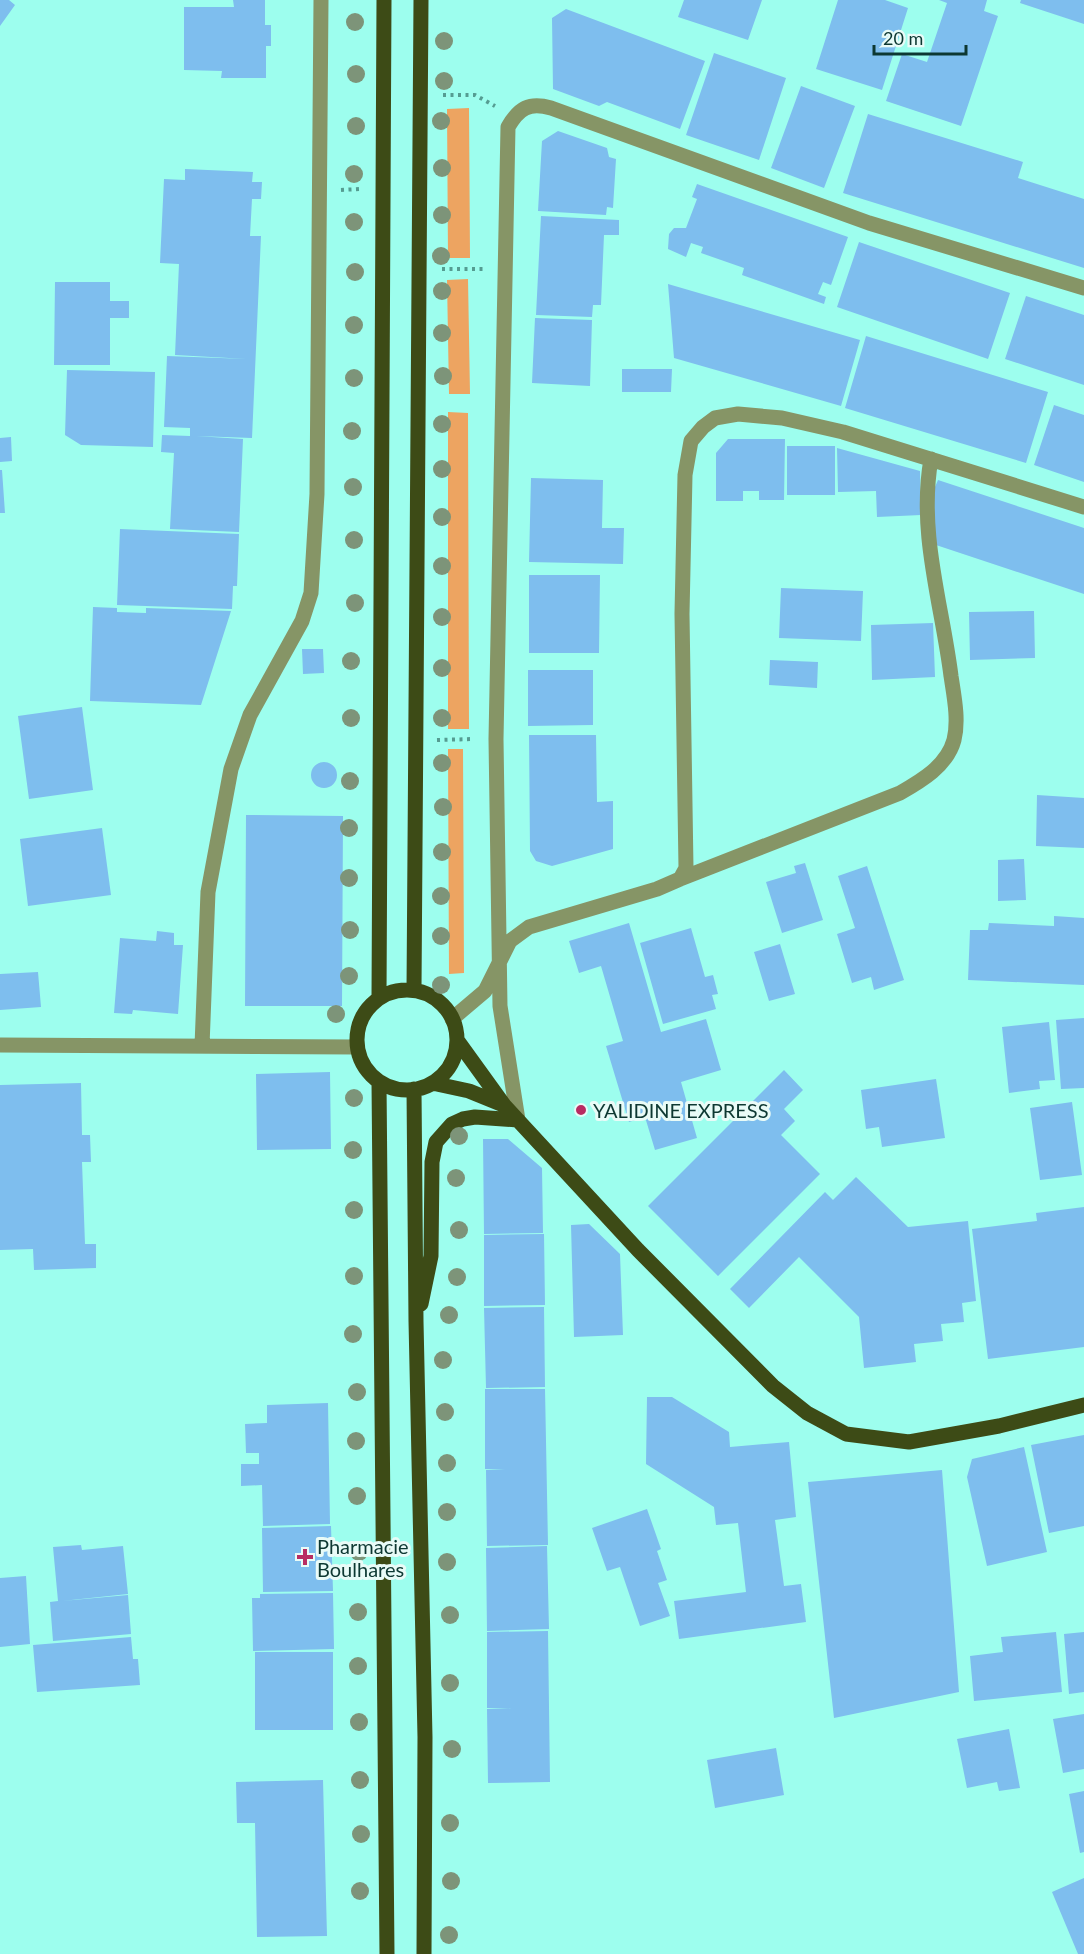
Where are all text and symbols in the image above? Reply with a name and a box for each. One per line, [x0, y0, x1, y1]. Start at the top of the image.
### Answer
scale bar [874, 18, 966, 56]
text: 20 m [883, 27, 923, 49]
place label: YALIDINE EXPRESS [593, 1098, 769, 1122]
marker: YALIDINE EXPRESS [574, 1103, 588, 1117]
place label: Pharmacie Boulhares [317, 1534, 409, 1581]
marker: Pharmacie Boulhares [298, 1550, 312, 1564]

